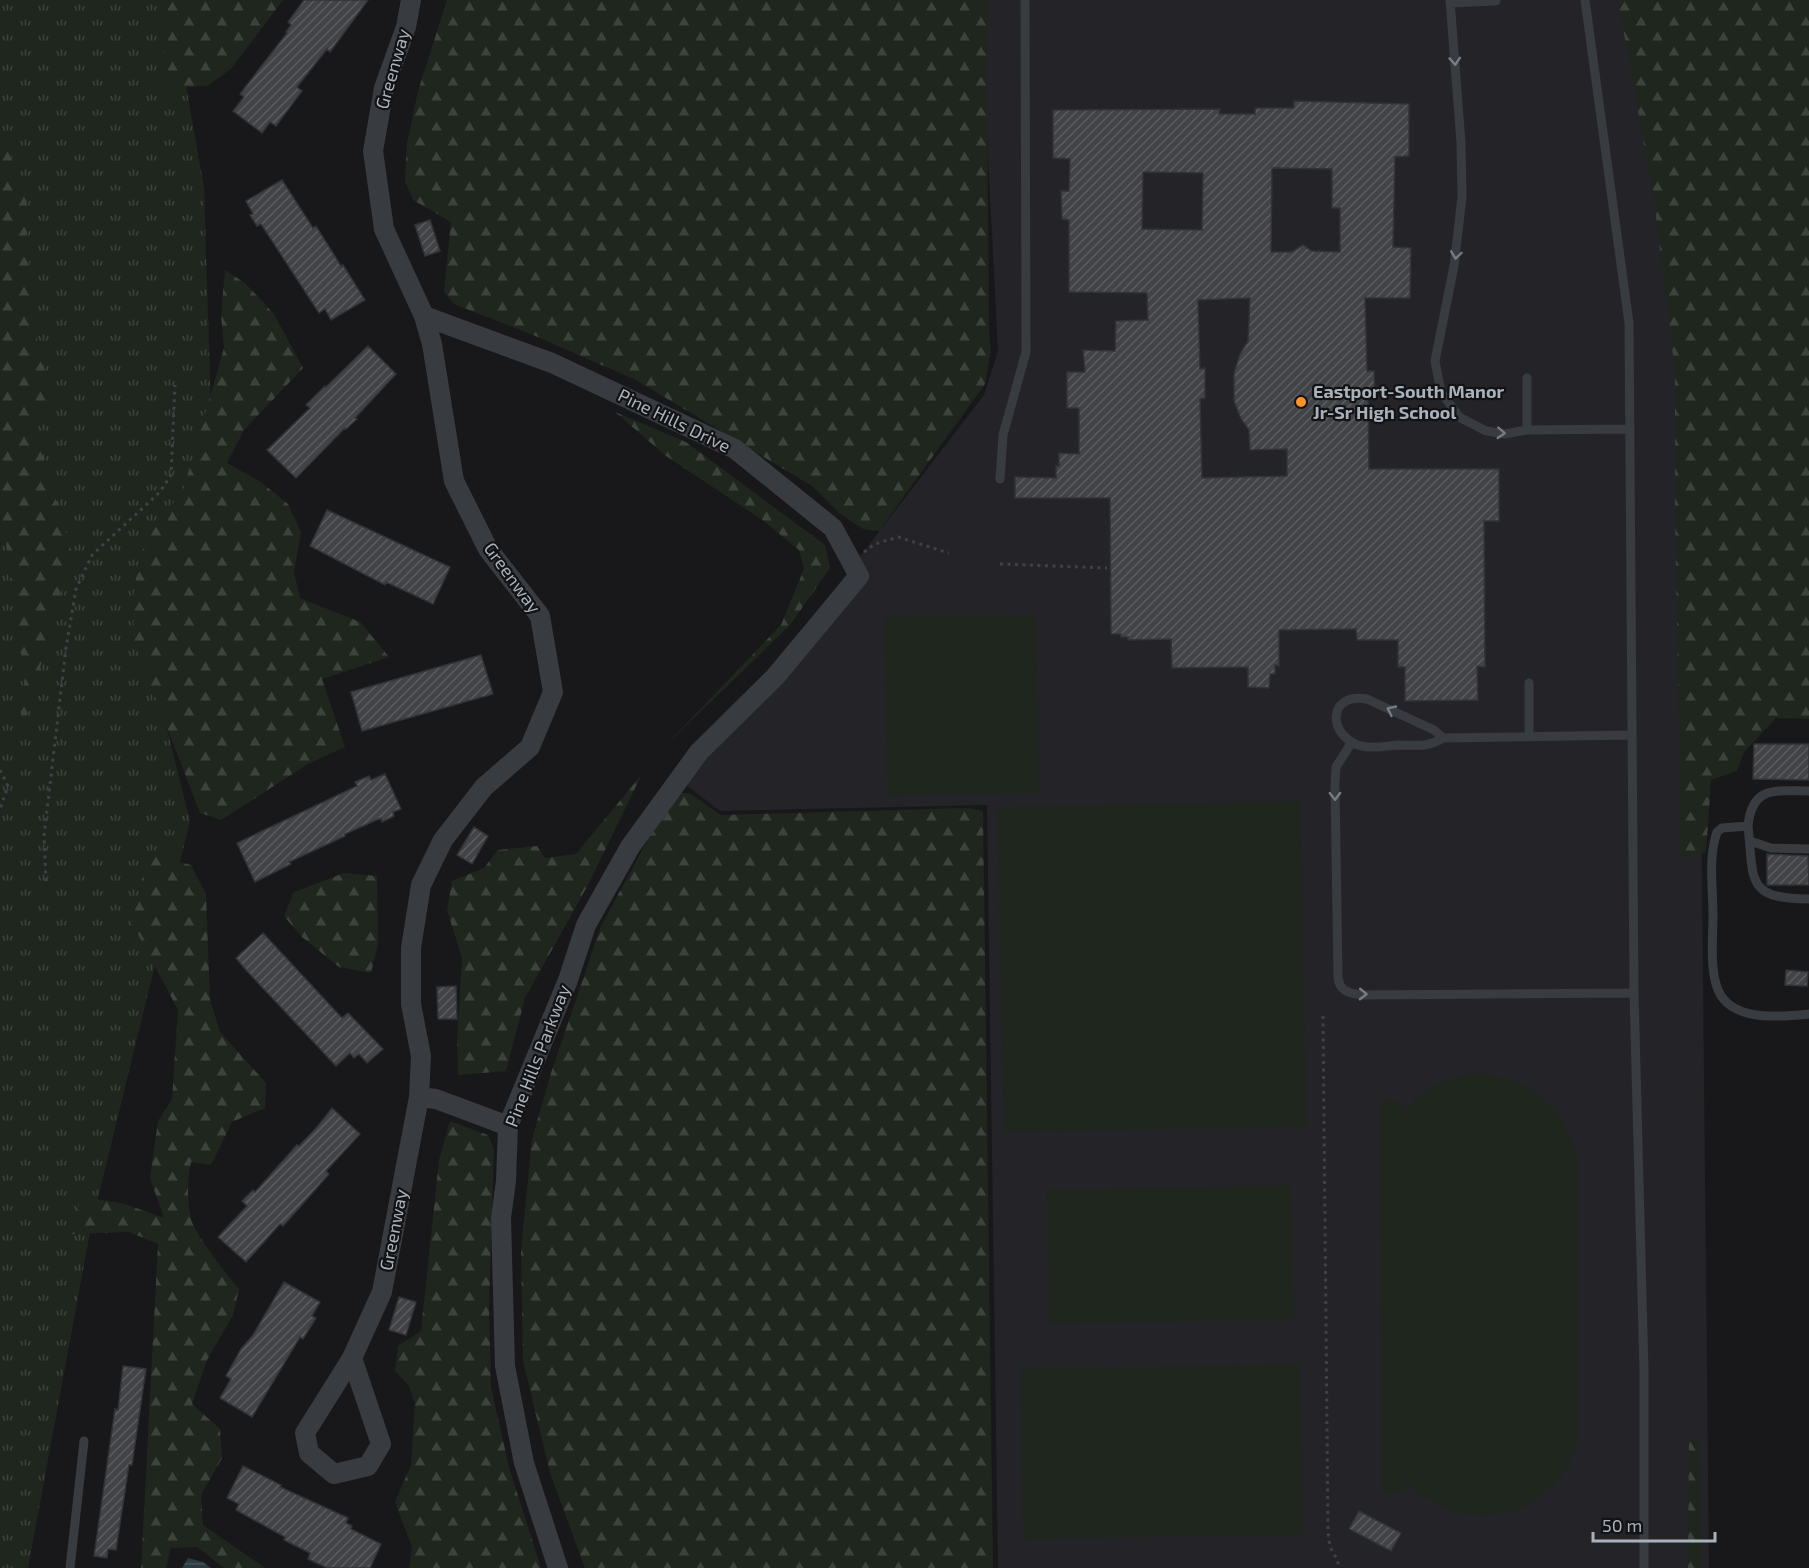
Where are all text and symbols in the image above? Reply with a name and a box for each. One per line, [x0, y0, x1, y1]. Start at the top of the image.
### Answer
street label: Greenway [370, 26, 414, 111]
one-way arrow [1448, 56, 1461, 66]
one-way arrow [1450, 251, 1462, 260]
place label: Eastport-South Manor Jr-Sr High School [1313, 380, 1504, 423]
street label: Pine Hills Drive [615, 383, 734, 457]
marker: Eastport-South Manor Jr-Sr High School [1294, 395, 1308, 409]
one-way arrow [1497, 426, 1506, 439]
street label: Greenway [480, 538, 546, 618]
one-way arrow [1387, 706, 1398, 718]
one-way arrow [1329, 791, 1341, 800]
street label: Pine Hills Parkway [500, 981, 574, 1130]
one-way arrow [1358, 988, 1367, 1000]
street label: Greenway [374, 1187, 412, 1272]
scale bar [1593, 1505, 1714, 1543]
text: 50 m [1602, 1514, 1642, 1536]

